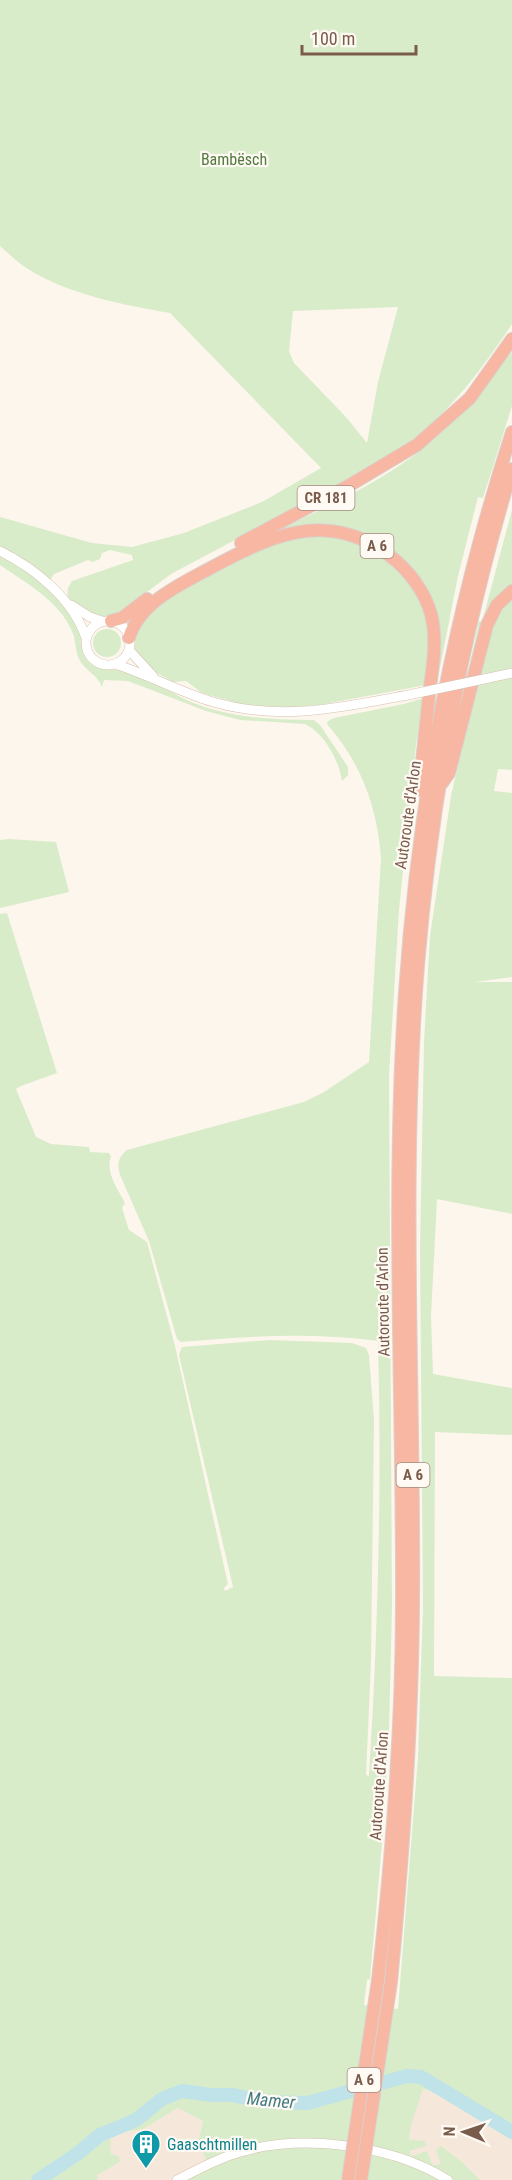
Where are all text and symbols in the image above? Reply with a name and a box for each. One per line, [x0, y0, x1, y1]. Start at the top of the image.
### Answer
scale bar [302, 18, 416, 56]
text: 100 m [311, 28, 355, 49]
park label: Bambësch [201, 150, 267, 169]
road number: CR 181 [298, 486, 354, 510]
road number: A 6 [360, 534, 394, 558]
street label: Autoroute d'Arlon [391, 760, 425, 870]
street label: Autoroute d'Arlon [373, 1247, 393, 1357]
road number: A 6 [396, 1463, 430, 1487]
street label: Autoroute d'Arlon [366, 1731, 392, 1841]
road number: A 6 [348, 2068, 380, 2092]
water label: Mamer [246, 2087, 297, 2113]
north arrow [434, 2102, 494, 2162]
text: N [440, 2126, 459, 2137]
building icon: Gaaschtmillen [130, 2128, 162, 2170]
place label: Gaaschtmillen [167, 2135, 257, 2154]

